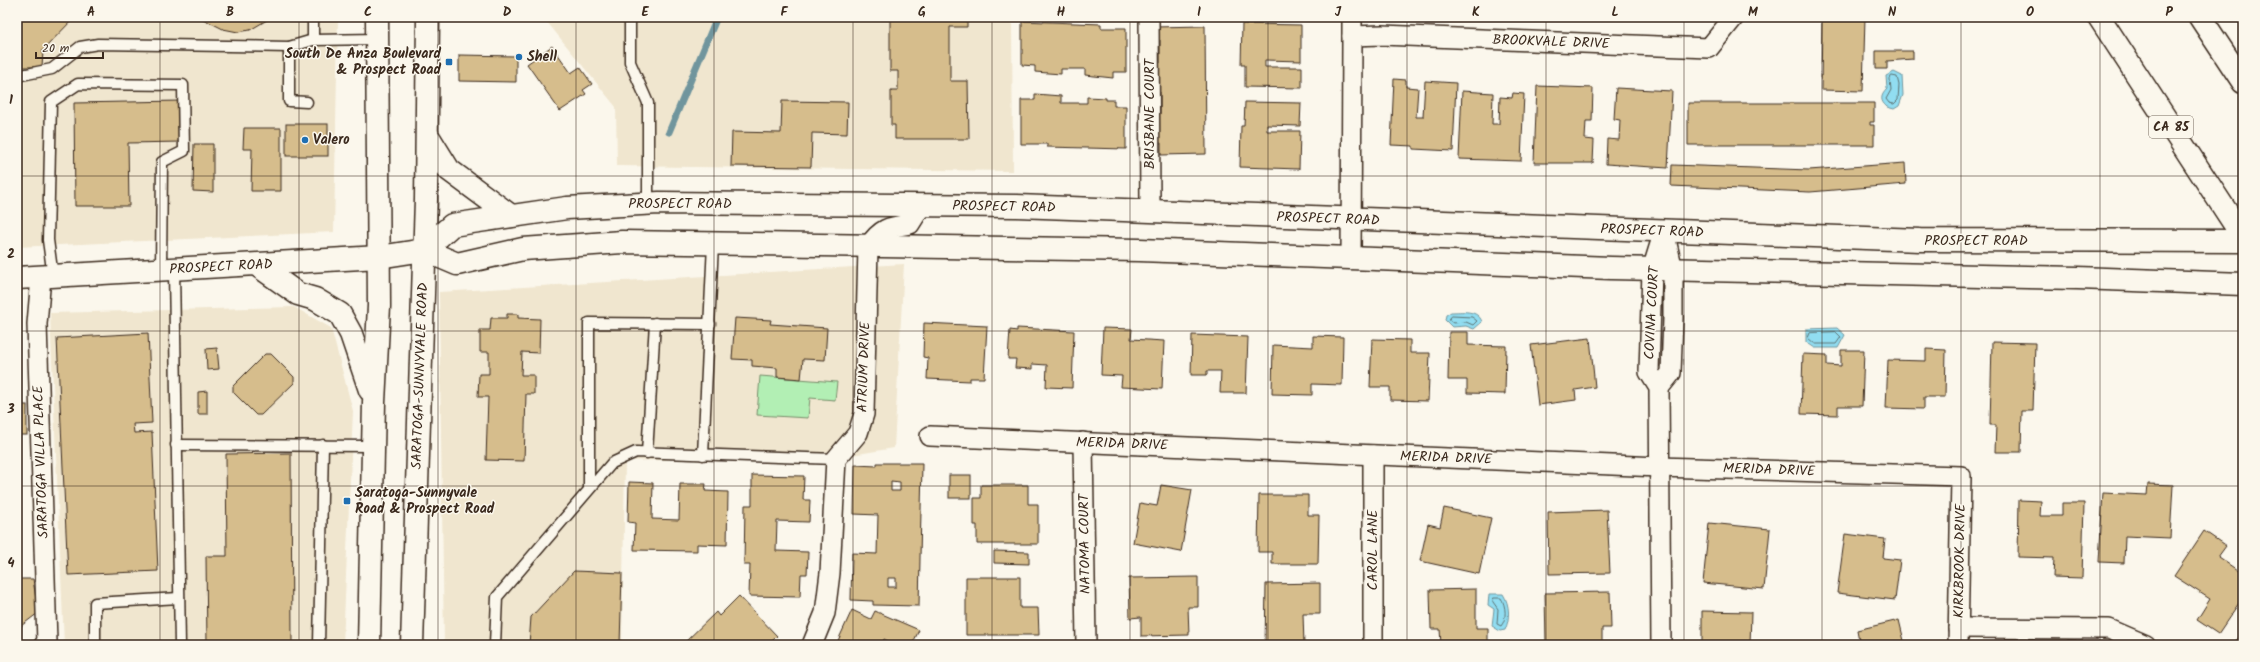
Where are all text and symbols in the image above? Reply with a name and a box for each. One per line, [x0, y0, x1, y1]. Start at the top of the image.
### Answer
text: A [87, 2, 95, 23]
text: B [226, 2, 234, 23]
text: C [364, 2, 372, 23]
text: D [503, 2, 512, 23]
text: E [641, 2, 649, 23]
text: F [780, 2, 788, 23]
text: G [918, 2, 926, 23]
text: H [1057, 2, 1066, 23]
text: I [1197, 2, 1201, 23]
text: J [1335, 2, 1342, 23]
text: K [1472, 2, 1480, 23]
text: L [1611, 2, 1619, 23]
text: M [1748, 2, 1758, 23]
text: N [1888, 2, 1897, 23]
text: O [2026, 2, 2034, 23]
text: P [2165, 2, 2173, 23]
street label: BROOKVALE DRIVE [1492, 29, 1611, 55]
scale bar [36, 34, 103, 60]
text: 20 m [42, 39, 70, 58]
place label: South De Anza Boulevard & Prospect Road [285, 43, 441, 81]
place label: Shell [527, 46, 557, 68]
marker: Shell [514, 52, 524, 62]
marker: South De Anza Boulevard & Prospect Road [444, 57, 454, 67]
street label: BRISBANE COURT [1139, 57, 1161, 169]
text: 1 [9, 90, 13, 111]
road number: CA 85 [2149, 116, 2193, 138]
place label: Valero [313, 129, 350, 151]
marker: Valero [300, 135, 310, 145]
street label: PROSPECT ROAD [628, 193, 732, 215]
street label: PROSPECT ROAD [952, 195, 1056, 219]
street label: PROSPECT ROAD [1276, 206, 1380, 232]
street label: PROSPECT ROAD [1600, 218, 1704, 244]
street label: PROSPECT ROAD [1924, 230, 2028, 252]
text: 2 [7, 244, 15, 265]
street label: PROSPECT ROAD [169, 253, 273, 281]
street label: COVINA COURT [1639, 264, 1666, 360]
street label: SARATOGA-SUNNYVALE ROAD [406, 282, 434, 470]
street label: ATRIUM DRIVE [851, 320, 877, 413]
street label: SARATOGA VILLA PLACE [27, 384, 55, 539]
text: 3 [6, 399, 15, 420]
street label: MERIDA DRIVE [1076, 431, 1169, 457]
street label: MERIDA DRIVE [1400, 445, 1493, 471]
street label: MERIDA DRIVE [1723, 457, 1816, 483]
place label: Saratoga-Sunnyvale Road & Prospect Road [355, 482, 495, 520]
street label: NATOMA COURT [1073, 492, 1097, 594]
marker: Saratoga-Sunnyvale Road & Prospect Road [342, 496, 352, 506]
street label: KIRKBROOK DRIVE [1948, 503, 1972, 618]
street label: CAROL LANE [1362, 509, 1384, 590]
text: 4 [7, 553, 15, 574]

